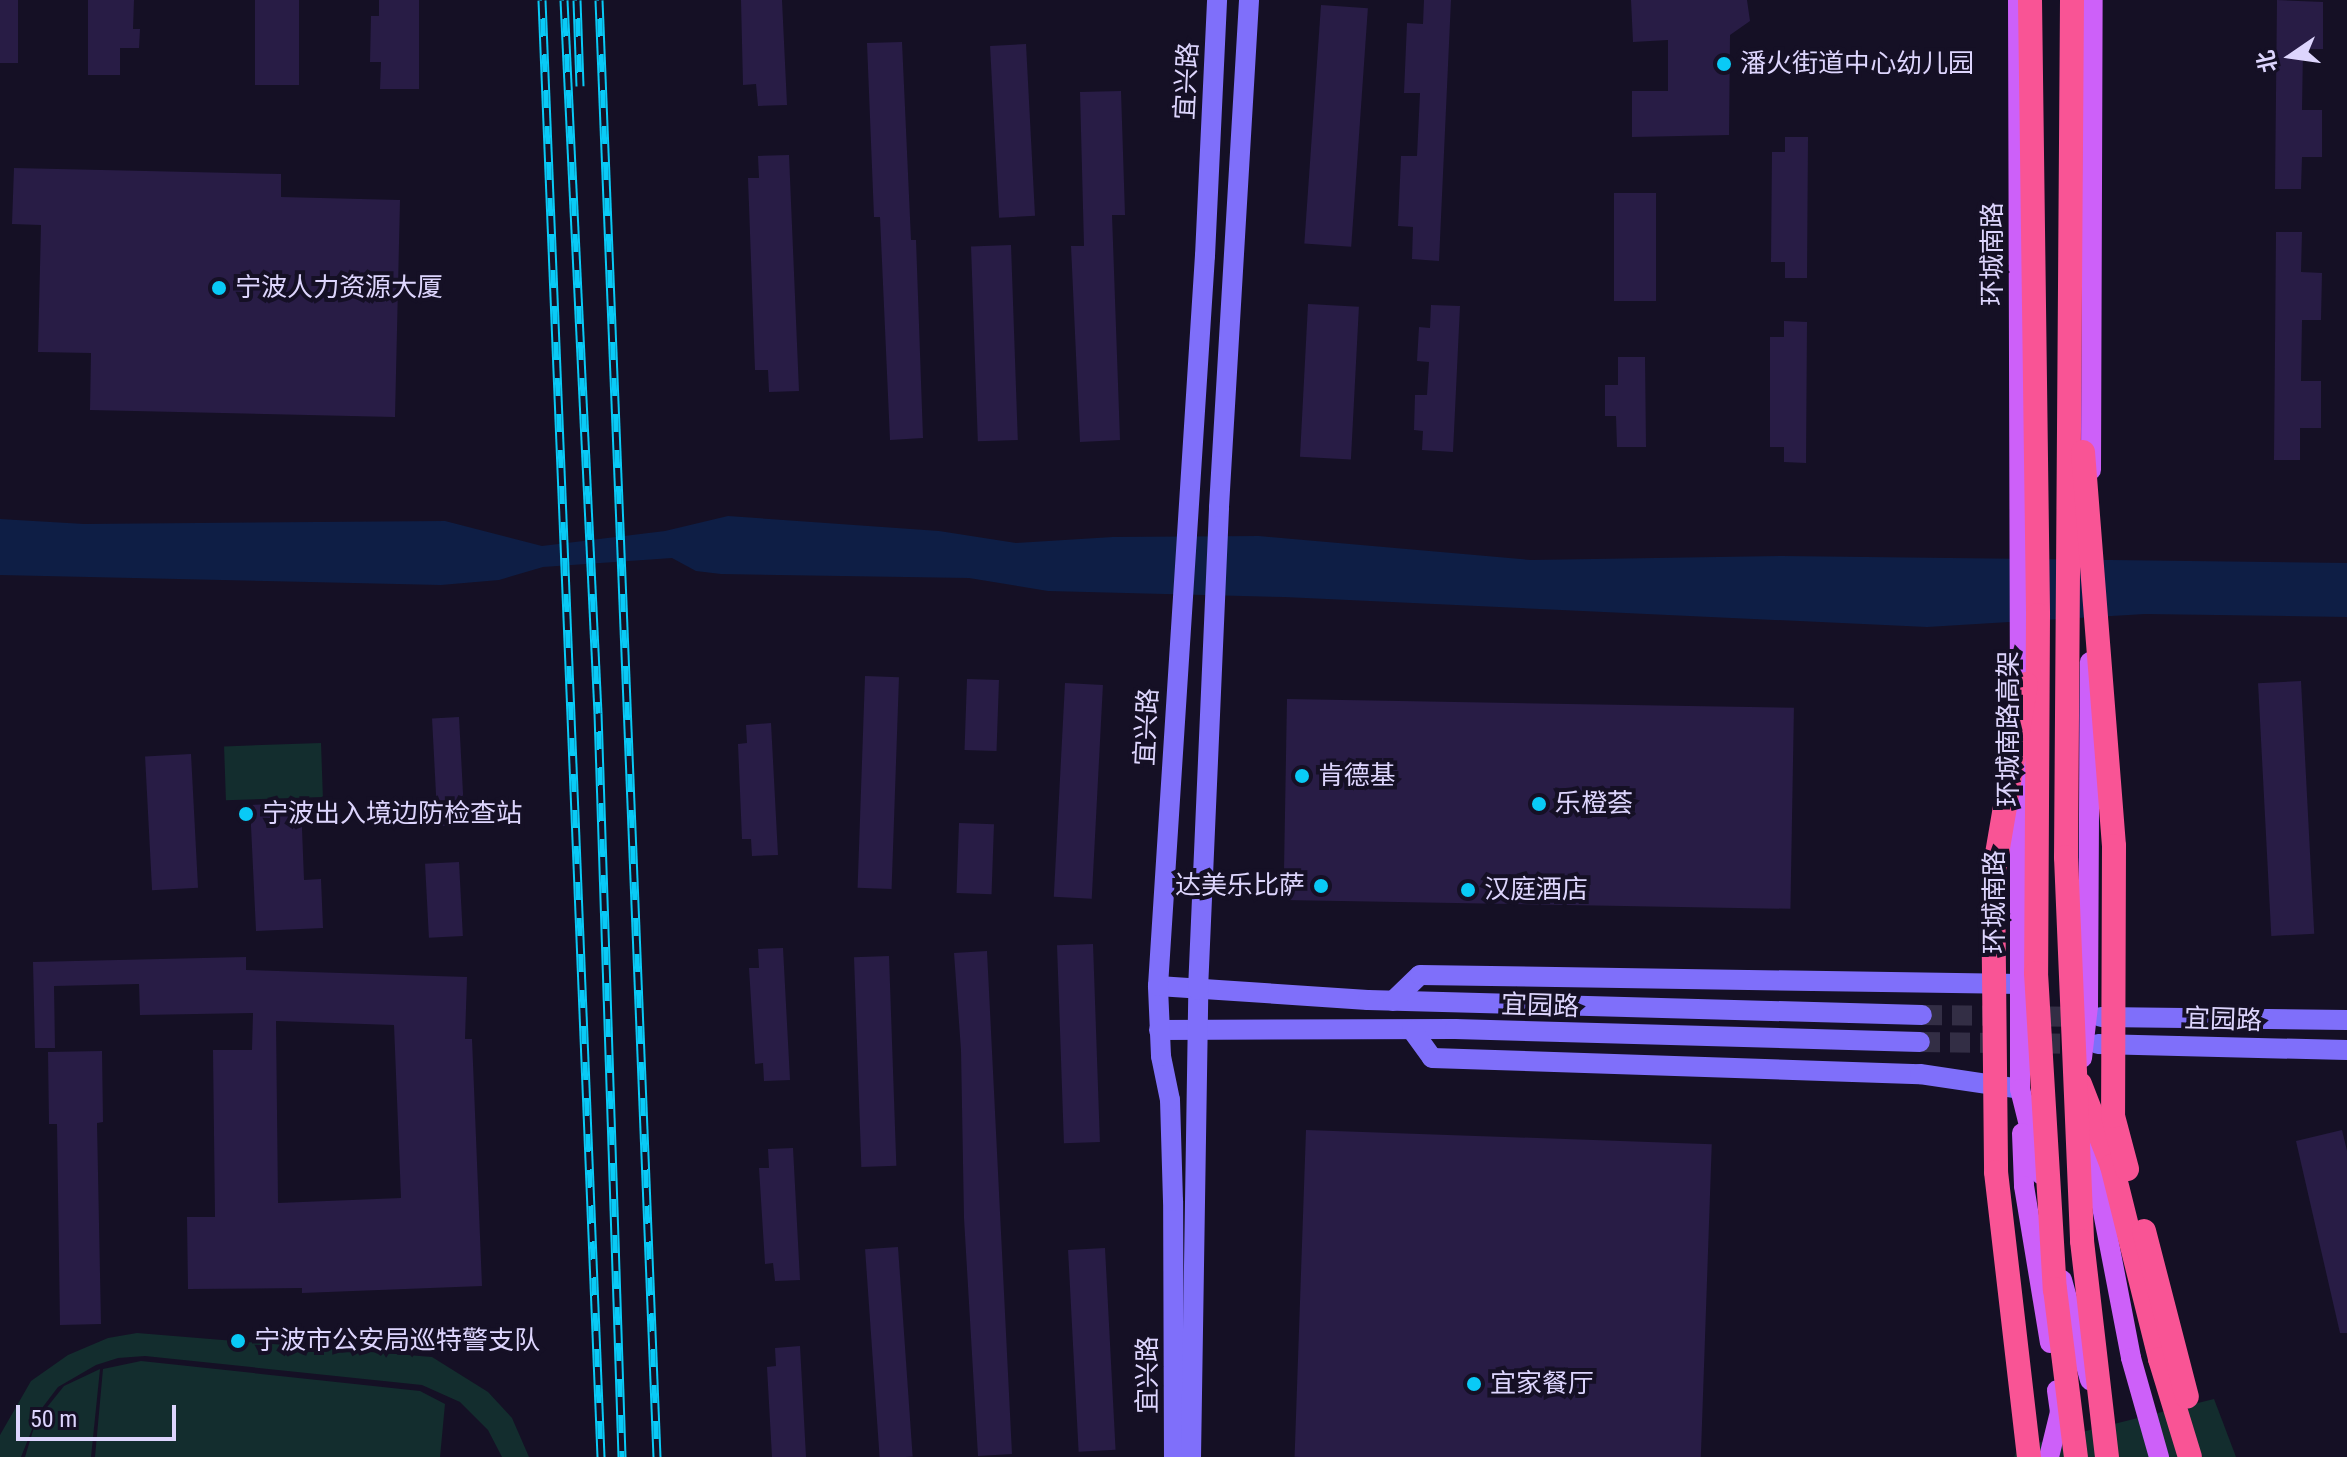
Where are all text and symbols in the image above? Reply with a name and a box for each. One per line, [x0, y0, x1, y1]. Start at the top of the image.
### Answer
north arrow [2251, 16, 2331, 96]
street label: 宜兴路 [1169, 41, 1205, 121]
place label: 潘火街道中心幼儿园 [1740, 48, 1974, 80]
text: 北 [2252, 48, 2282, 75]
marker: 潘火街道中心幼儿园 [1715, 55, 1733, 73]
street label: 环城南路 [1977, 202, 2009, 306]
place label: 宁波人力资源大厦 [235, 272, 443, 304]
marker: 宁波人力资源大厦 [210, 279, 228, 297]
street label: 环城南路高架 [1993, 651, 2025, 807]
street label: 宜兴路 [1129, 687, 1165, 767]
place label: 肯德基 [1318, 760, 1396, 792]
marker: 肯德基 [1293, 767, 1311, 785]
place label: 乐橙荟 [1555, 788, 1633, 820]
marker: 乐橙荟 [1530, 795, 1548, 813]
place label: 宁波出入境边防检查站 [262, 798, 522, 830]
marker: 宁波出入境边防检查站 [237, 805, 255, 823]
street label: 环城南路 [1979, 850, 2011, 954]
place label: 达美乐比萨 [1175, 870, 1305, 902]
place label: 汉庭酒店 [1484, 874, 1588, 906]
marker: 达美乐比萨 [1312, 877, 1330, 895]
marker: 汉庭酒店 [1459, 881, 1477, 899]
street label: 宜园路 [1500, 989, 1580, 1023]
street label: 宜园路 [2183, 1003, 2263, 1037]
place label: 宁波市公安局巡特警支队 [254, 1325, 540, 1357]
marker: 宁波市公安局巡特警支队 [229, 1332, 247, 1350]
street label: 宜兴路 [1132, 1336, 1164, 1414]
place label: 宜家餐厅 [1490, 1368, 1594, 1400]
marker: 宜家餐厅 [1465, 1375, 1483, 1393]
scale bar [20, 1389, 180, 1439]
text: 50 m [30, 1405, 77, 1433]

